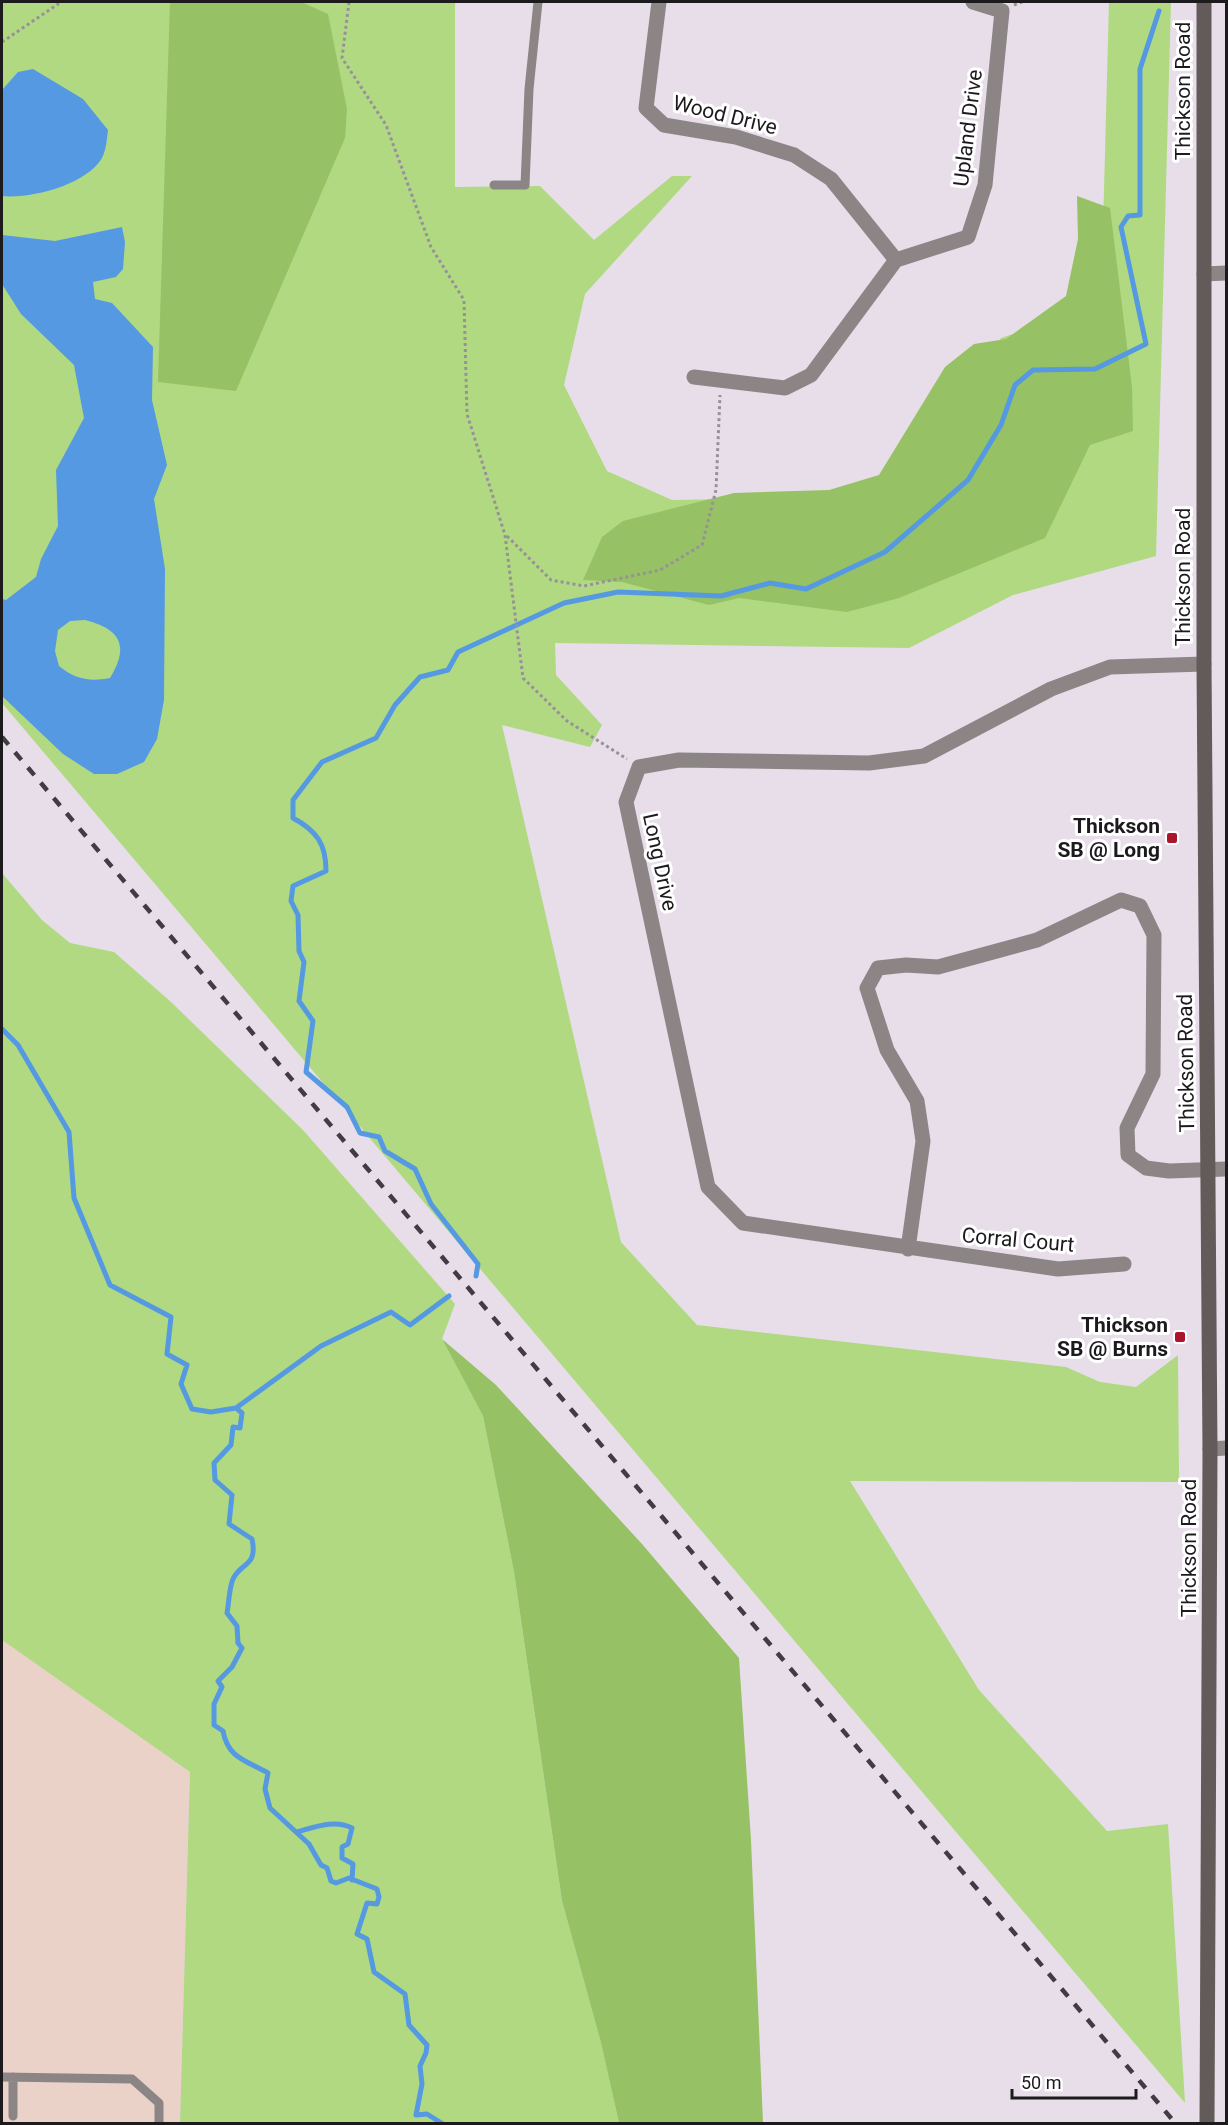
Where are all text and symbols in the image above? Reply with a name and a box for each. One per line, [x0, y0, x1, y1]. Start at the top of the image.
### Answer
street label: Thickson Road [1171, 22, 1195, 160]
street label: Upland Drive [949, 68, 987, 188]
street label: Wood Drive [670, 90, 780, 140]
street label: Thickson Road [1171, 508, 1195, 646]
street label: Long Drive [638, 811, 682, 913]
place label: Thickson SB @ Long [1057, 814, 1160, 862]
marker: Thickson SB @ Long [1165, 831, 1179, 845]
street label: Thickson Road [1173, 993, 1199, 1133]
street label: Corral Court [961, 1223, 1075, 1257]
place label: Thickson SB @ Burns [1057, 1313, 1168, 1361]
marker: Thickson SB @ Burns [1173, 1330, 1187, 1344]
street label: Thickson Road [1177, 1479, 1201, 1617]
scale bar [1012, 2062, 1136, 2100]
text: 50 m [1021, 2072, 1061, 2093]

